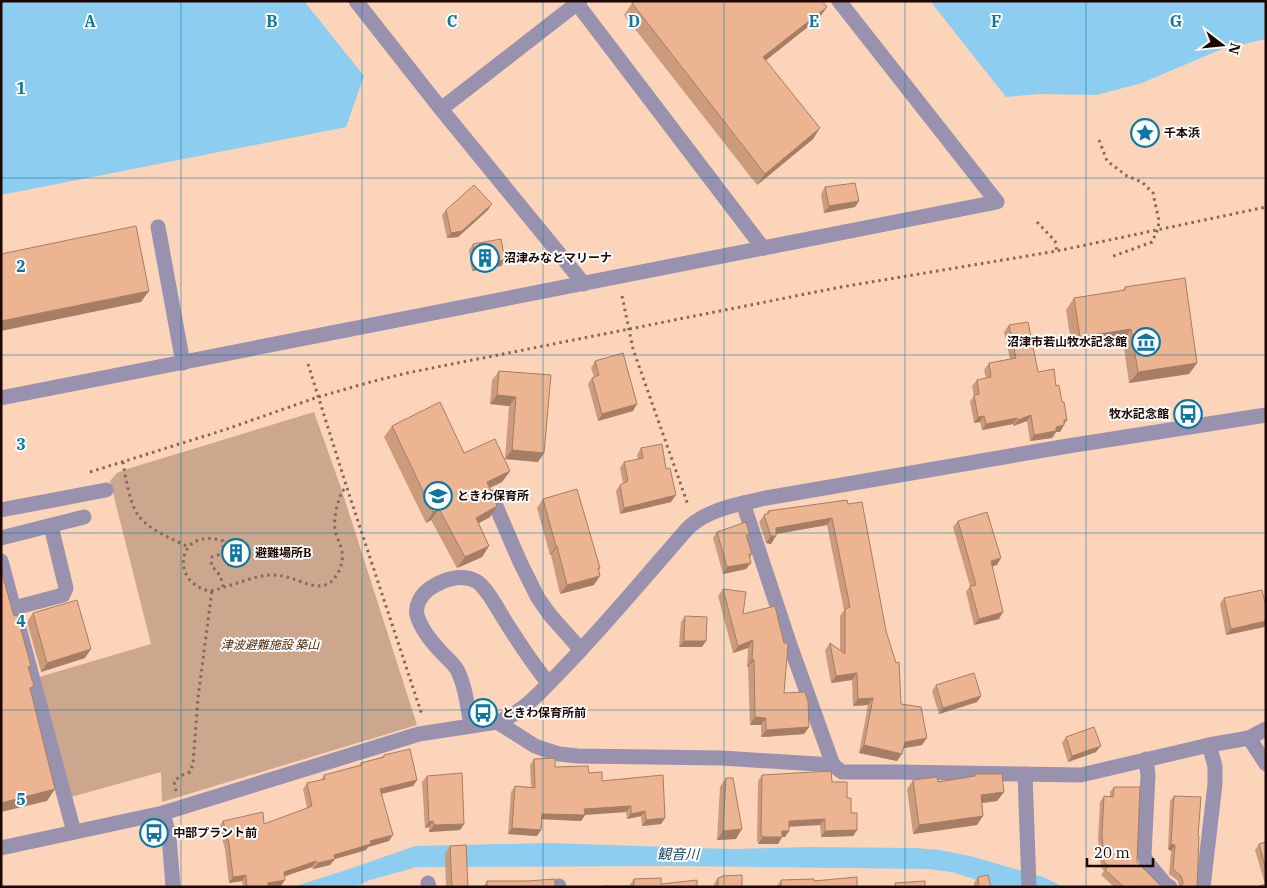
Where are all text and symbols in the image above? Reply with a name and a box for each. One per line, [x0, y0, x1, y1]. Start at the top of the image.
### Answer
text: A [84, 11, 96, 31]
text: B [266, 11, 278, 31]
text: C [447, 11, 457, 31]
text: D [628, 11, 640, 31]
text: E [809, 11, 819, 31]
text: F [991, 11, 1001, 31]
text: G [1170, 11, 1182, 31]
north arrow [1197, 20, 1247, 70]
text: N [1224, 41, 1245, 56]
text: 1 [16, 78, 26, 98]
place icon: 千本浜 [1130, 118, 1160, 148]
place label: 千本浜 [1164, 125, 1200, 140]
building icon: 沼津みなとマリーナ [470, 243, 500, 273]
place label: 沼津みなとマリーナ [504, 250, 612, 265]
text: 2 [16, 256, 26, 276]
museum icon: 沼津市若山牧水記念館 [1131, 327, 1161, 357]
place label: 沼津市若山牧水記念館 [1007, 334, 1127, 349]
bus stop icon: 牧水記念館 [1173, 399, 1203, 429]
place label: 牧水記念館 [1109, 406, 1169, 421]
text: 3 [16, 434, 26, 454]
school or university icon: ときわ保育所 [423, 481, 453, 511]
place label: ときわ保育所 [457, 488, 529, 503]
building icon: 避難場所B [221, 538, 251, 568]
place label: 避難場所B [255, 545, 311, 560]
text: 4 [16, 611, 26, 631]
park label: 津波避難施設 築山 [221, 637, 320, 652]
bus stop icon: ときわ保育所前 [468, 698, 498, 728]
place label: ときわ保育所前 [502, 705, 586, 720]
text: 5 [16, 789, 26, 809]
bus stop icon: 中部プラント前 [139, 818, 169, 848]
place label: 中部プラント前 [173, 825, 257, 840]
scale bar [1087, 836, 1153, 868]
text: 20 m [1094, 843, 1130, 862]
water label: 観音川 [657, 845, 701, 863]

